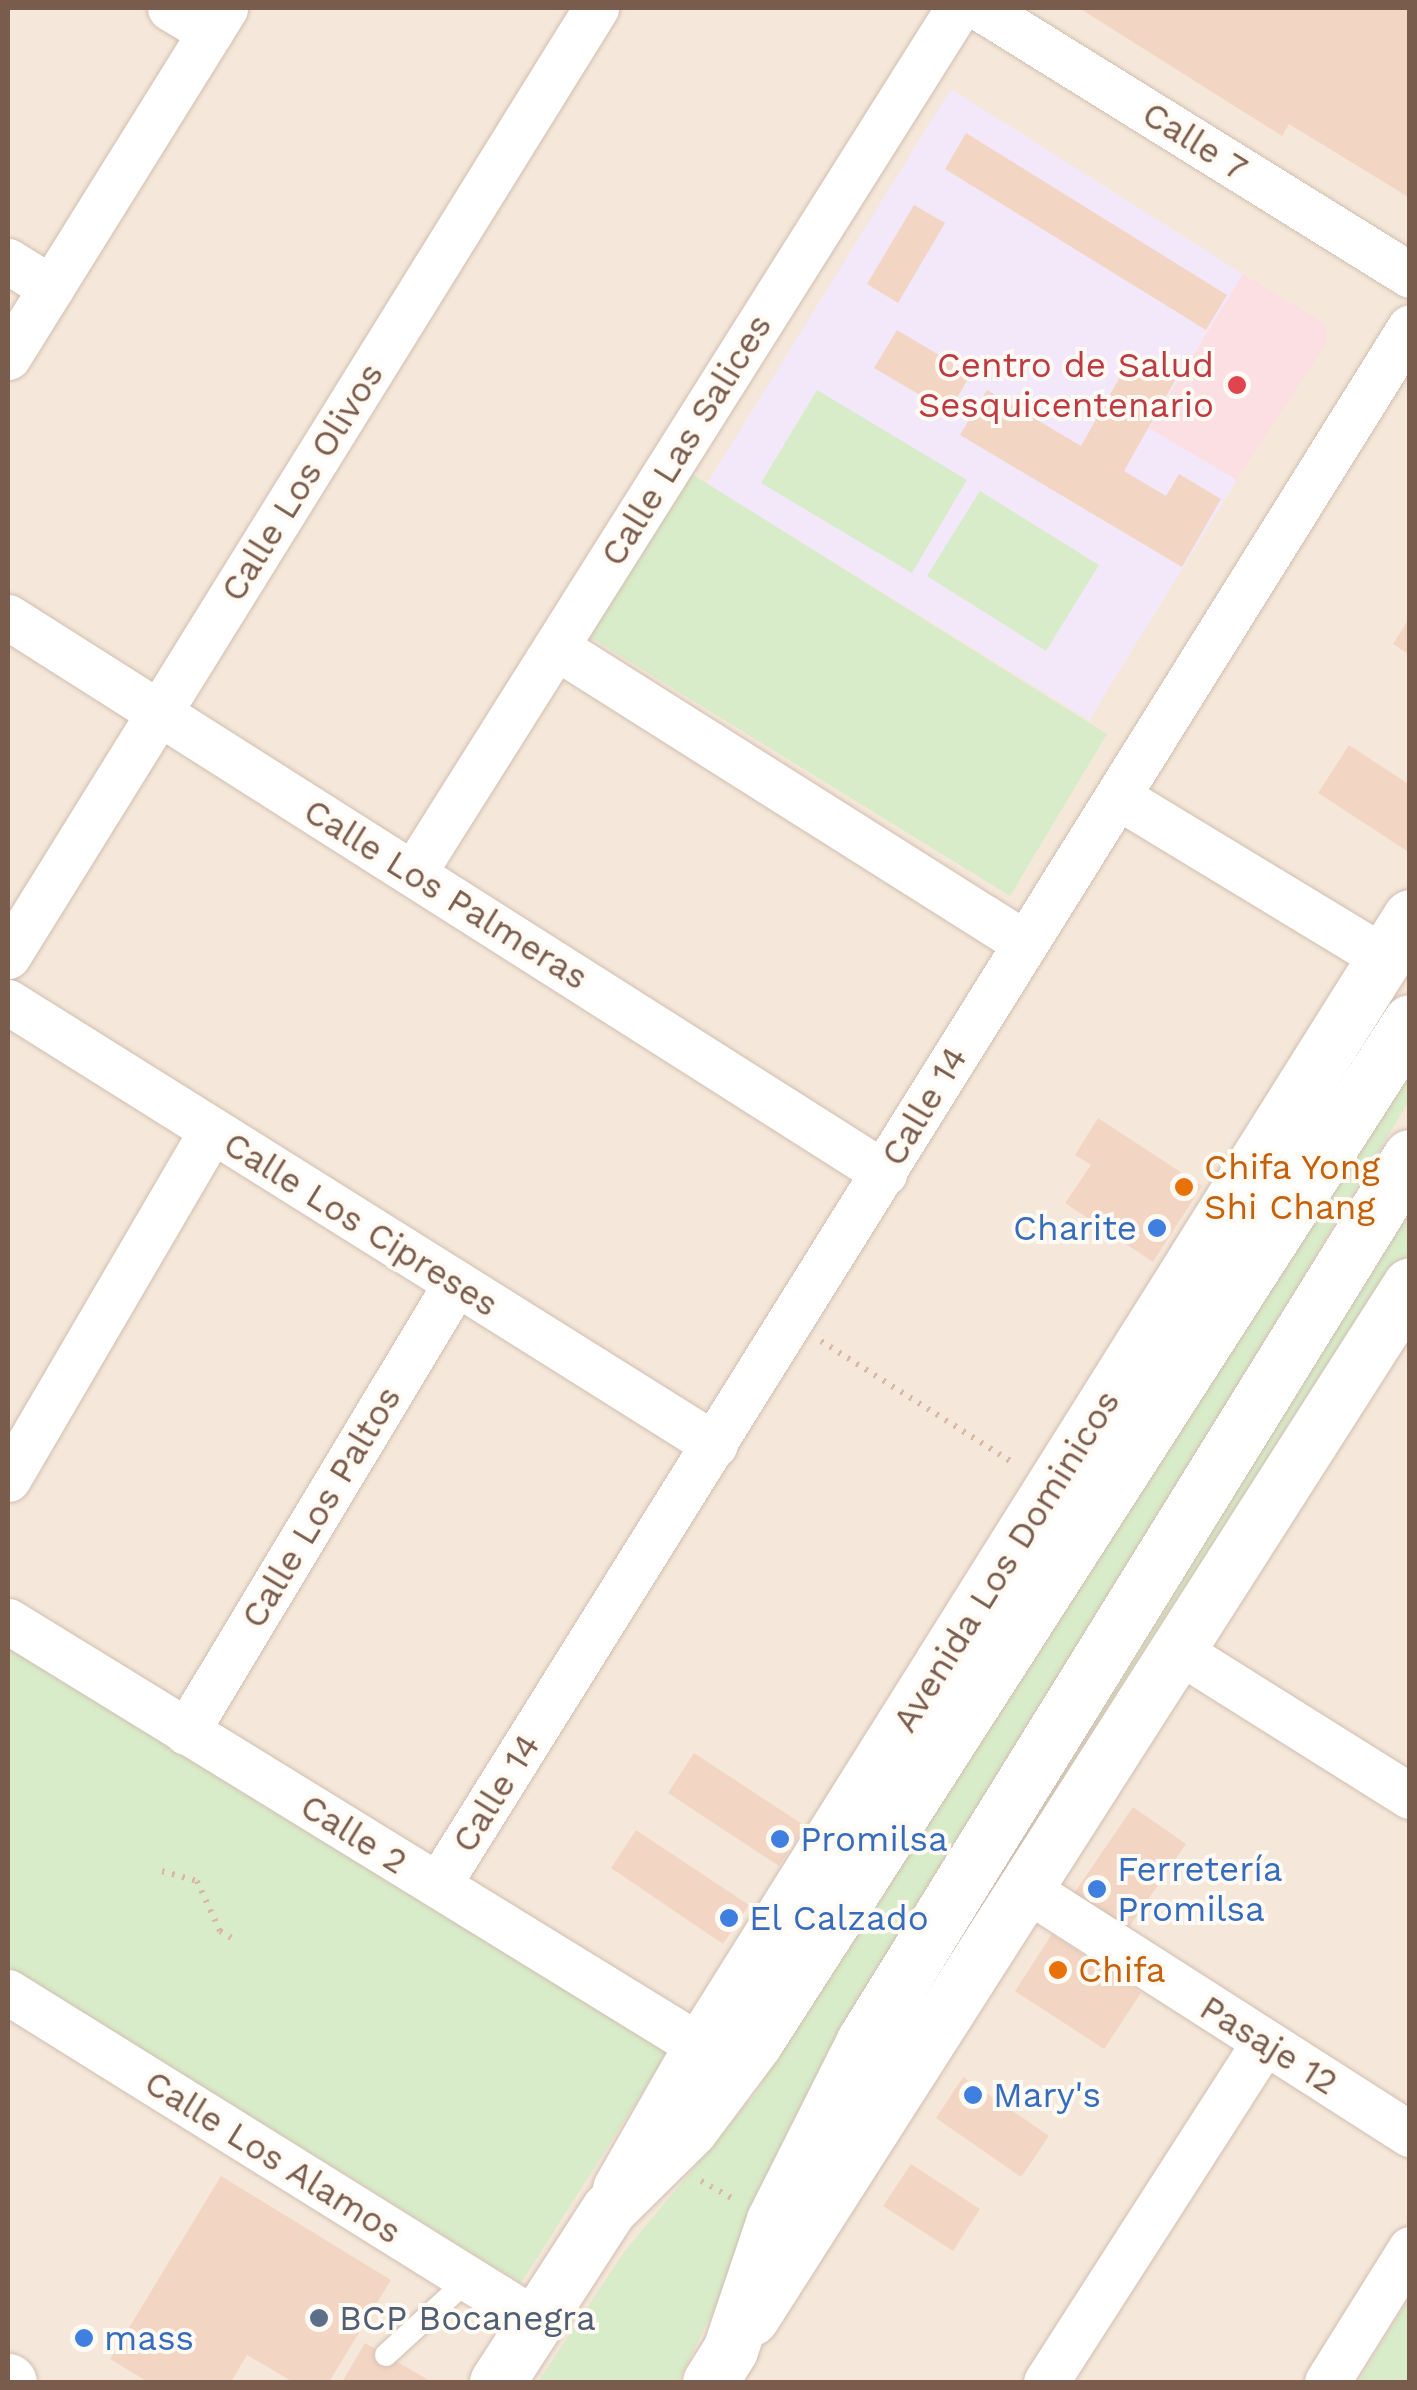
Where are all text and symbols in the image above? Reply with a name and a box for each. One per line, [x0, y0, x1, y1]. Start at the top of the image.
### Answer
street label: Calle 7 [1134, 92, 1256, 190]
street label: Calle Las Salices [592, 306, 780, 574]
place label: Centro de Salud Sesquicentenario [918, 344, 1214, 426]
street label: Calle Los Olivos [212, 355, 392, 609]
marker: Centro de Salud Sesquicentenario [1224, 372, 1250, 398]
street label: Calle Los Palmeras [296, 790, 596, 998]
street label: Calle 14 [872, 1038, 976, 1174]
street label: Calle Los Cipreses [216, 1123, 506, 1325]
place label: Chifa Yong Shi Chang [1204, 1146, 1382, 1228]
marker: Chifa Yong Shi Chang [1173, 1176, 1195, 1198]
place label: Charite [1013, 1207, 1137, 1249]
marker: Charite [1146, 1217, 1168, 1239]
street label: Calle Los Paltos [232, 1379, 410, 1635]
street label: Avenida Los Dominicos [883, 1382, 1129, 1740]
street label: Calle 14 [443, 1726, 549, 1860]
street label: Calle 2 [293, 1785, 415, 1883]
place label: Promilsa [800, 1818, 948, 1860]
marker: Promilsa [769, 1828, 791, 1850]
place label: Ferretería Promilsa [1117, 1848, 1283, 1930]
marker: Ferretería Promilsa [1086, 1878, 1108, 1900]
place label: El Calzado [749, 1897, 930, 1939]
marker: El Calzado [718, 1907, 740, 1929]
place label: Chifa [1078, 1949, 1165, 1991]
marker: Chifa [1047, 1959, 1069, 1981]
street label: Pasaje 12 [1192, 1986, 1346, 2104]
street label: Calle Los Alamos [137, 2061, 409, 2253]
place label: Mary's [993, 2074, 1101, 2116]
marker: Mary's [962, 2084, 984, 2106]
place label: BCP Bocanegra [339, 2297, 596, 2339]
marker: BCP Bocanegra [308, 2307, 330, 2329]
place label: mass [104, 2317, 194, 2359]
marker: mass [73, 2327, 95, 2349]

